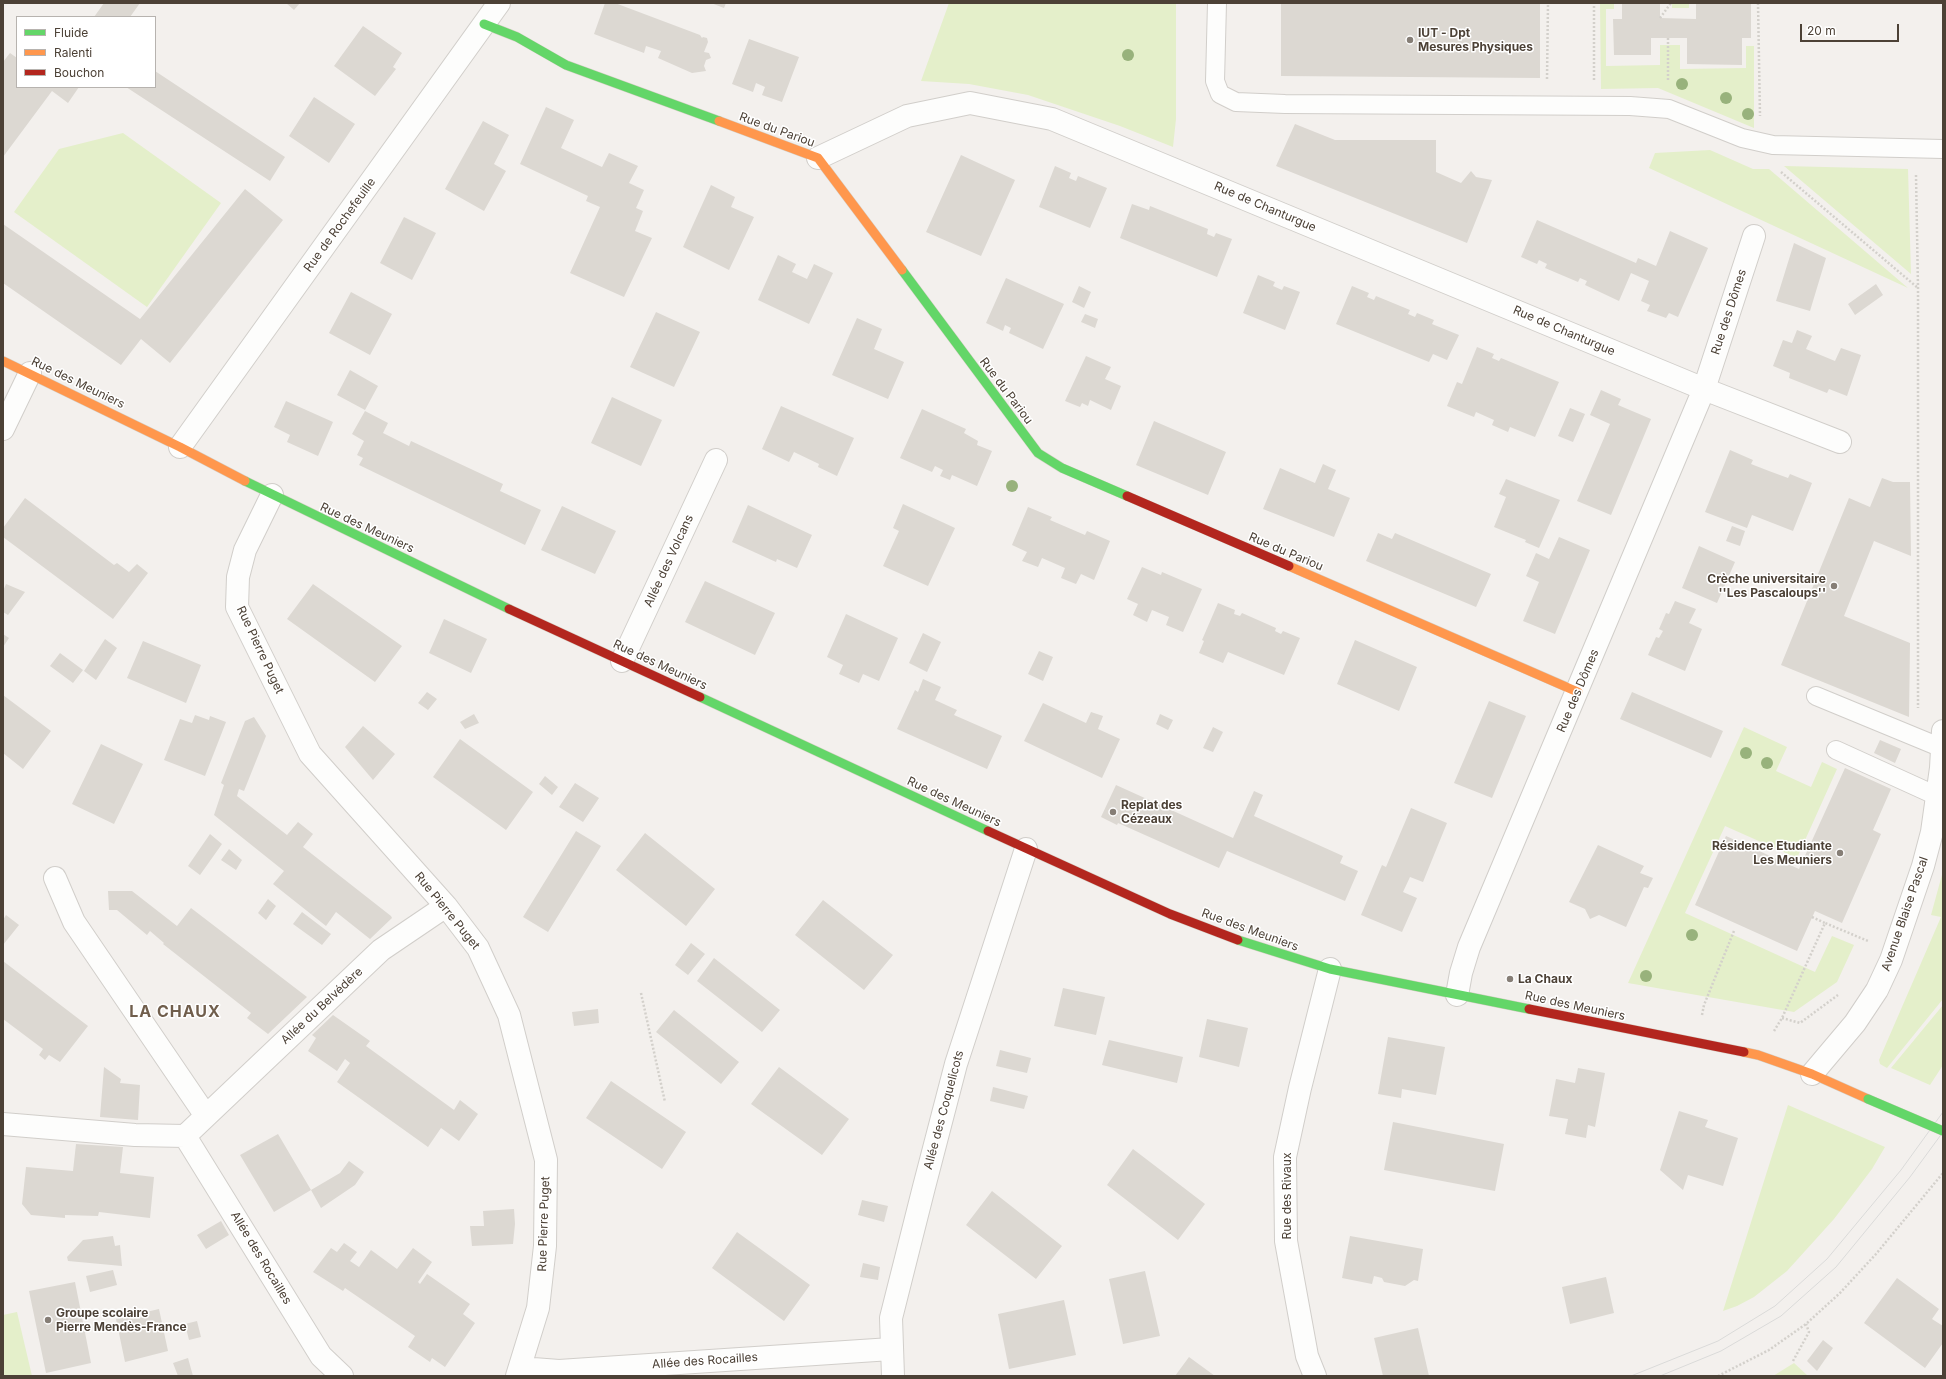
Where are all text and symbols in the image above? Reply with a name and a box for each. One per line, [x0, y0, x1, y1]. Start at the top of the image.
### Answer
legend [16, 16, 156, 88]
scale bar [1802, 16, 1901, 42]
text: 20 m [1807, 23, 1836, 38]
text: Fluide [54, 25, 88, 40]
place label: IUT - Dpt Mesures Physiques [1418, 26, 1533, 54]
marker: IUT - Dpt Mesures Physiques [1405, 35, 1415, 45]
text: Ralenti [54, 45, 92, 60]
text: Bouchon [54, 65, 104, 80]
street label: Rue du Pariou [737, 110, 817, 150]
street label: Rue de Rochefeuille [301, 175, 379, 275]
street label: Rue de Chanturgue [1212, 179, 1318, 235]
street label: Rue des Dômes [1708, 267, 1750, 357]
street label: Rue de Chanturgue [1511, 303, 1617, 359]
street label: Rue des Meuniers [29, 354, 127, 412]
street label: Rue du Pariou [976, 355, 1036, 427]
street label: Rue des Meuniers [318, 500, 416, 556]
street label: Allée des Volcans [641, 512, 697, 610]
street label: Rue du Pariou [1247, 530, 1325, 574]
place label: Crèche universitaire ''Les Pascaloups'' [1707, 572, 1826, 600]
marker: Crèche universitaire ''Les Pascaloups'' [1829, 581, 1839, 591]
street label: Rue Pierre Puget [233, 604, 287, 696]
street label: Rue des Meuniers [611, 637, 709, 693]
street label: Rue des Dômes [1554, 647, 1602, 735]
street label: Rue des Meuniers [905, 774, 1003, 830]
place label: Replat des Cézeaux [1121, 798, 1182, 826]
marker: Replat des Cézeaux [1108, 807, 1118, 817]
place label: Résidence Etudiante Les Meuniers [1712, 839, 1832, 867]
marker: Résidence Etudiante Les Meuniers [1835, 848, 1845, 858]
street label: Avenue Blaise Pascal [1879, 855, 1931, 973]
street label: Rue Pierre Puget [411, 869, 483, 953]
street label: Rue des Meuniers [1200, 906, 1300, 954]
street label: Allée du Belvédère [278, 965, 366, 1047]
place label: La Chaux [1518, 972, 1572, 986]
marker: La Chaux [1505, 974, 1515, 984]
street label: Rue des Meuniers [1524, 988, 1626, 1024]
district label: LA CHAUX [129, 1002, 221, 1022]
street label: Allée des Coquelicots [921, 1049, 967, 1171]
street label: Rue des Rivaux [1280, 1153, 1294, 1239]
street label: Rue Pierre Puget [535, 1176, 553, 1272]
street label: Allée des Rocailles [228, 1209, 294, 1307]
place label: Groupe scolaire Pierre Mendès-France [56, 1306, 187, 1334]
marker: Groupe scolaire Pierre Mendès-France [43, 1315, 53, 1325]
street label: Allée des Rocailles [652, 1350, 758, 1372]

